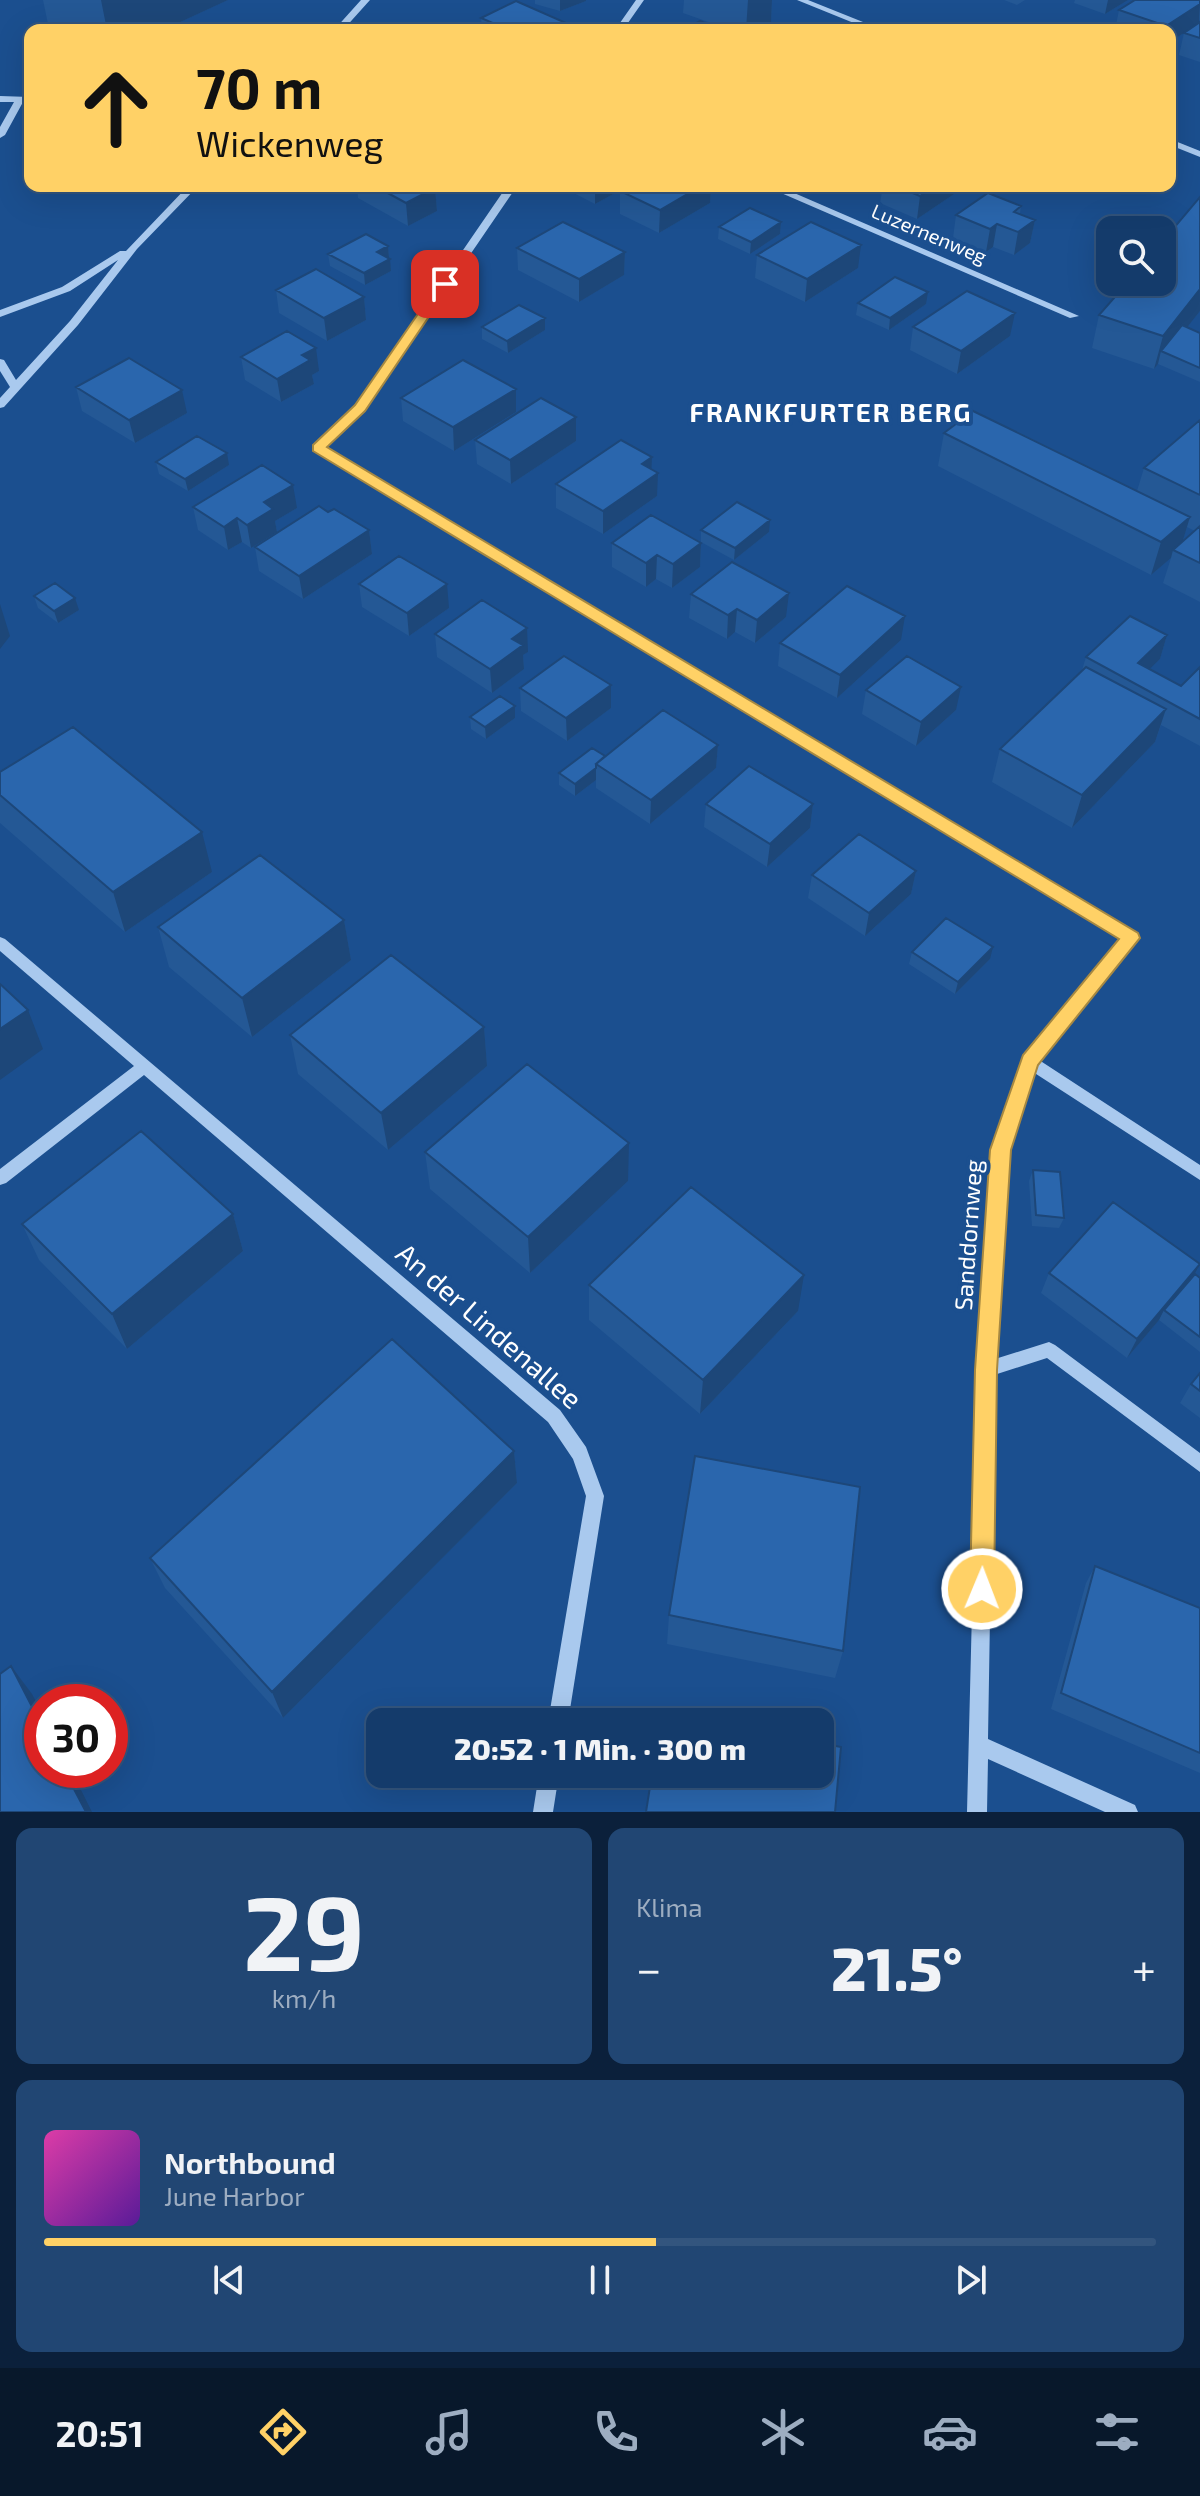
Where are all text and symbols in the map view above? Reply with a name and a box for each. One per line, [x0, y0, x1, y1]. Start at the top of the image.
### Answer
text: 70 m [196, 53, 322, 120]
icon: ahead [64, 56, 168, 160]
text: Wickenweg [196, 121, 384, 164]
street label: Luzernenweg [868, 198, 991, 268]
map controls [1096, 216, 1176, 296]
button: search [1096, 216, 1176, 296]
pin [411, 250, 479, 318]
icon: arrive [423, 262, 467, 306]
district label: FRANKFURTER BERG [690, 396, 972, 427]
street label: Sanddornweg [948, 1158, 987, 1311]
street label: An der Lindenallee [390, 1235, 589, 1415]
position arrow [940, 1547, 1024, 1631]
speed limit sign: 30 [24, 1684, 128, 1788]
text: 20:52 · 1 Min. · 300 m [454, 1730, 746, 1766]
text: 29 [243, 1867, 365, 1992]
text: Klima [636, 1891, 703, 1922]
text: 21.5° [831, 1931, 962, 2003]
text: − [636, 1941, 662, 1994]
text: + [1132, 1941, 1156, 1994]
text: km/h [272, 1982, 336, 2013]
text: Northbound [164, 2144, 336, 2180]
text: June Harbor [164, 2180, 305, 2211]
icon: previous [207, 2258, 251, 2302]
icon: pause [578, 2258, 622, 2302]
icon: next [949, 2258, 993, 2302]
icon: directions [255, 2404, 311, 2460]
icon: music [421, 2404, 477, 2460]
icon: phone [588, 2404, 644, 2460]
icon: climate [755, 2404, 811, 2460]
icon: car [922, 2404, 978, 2460]
icon: filters [1089, 2404, 1145, 2460]
text: 20:51 [55, 2411, 144, 2454]

